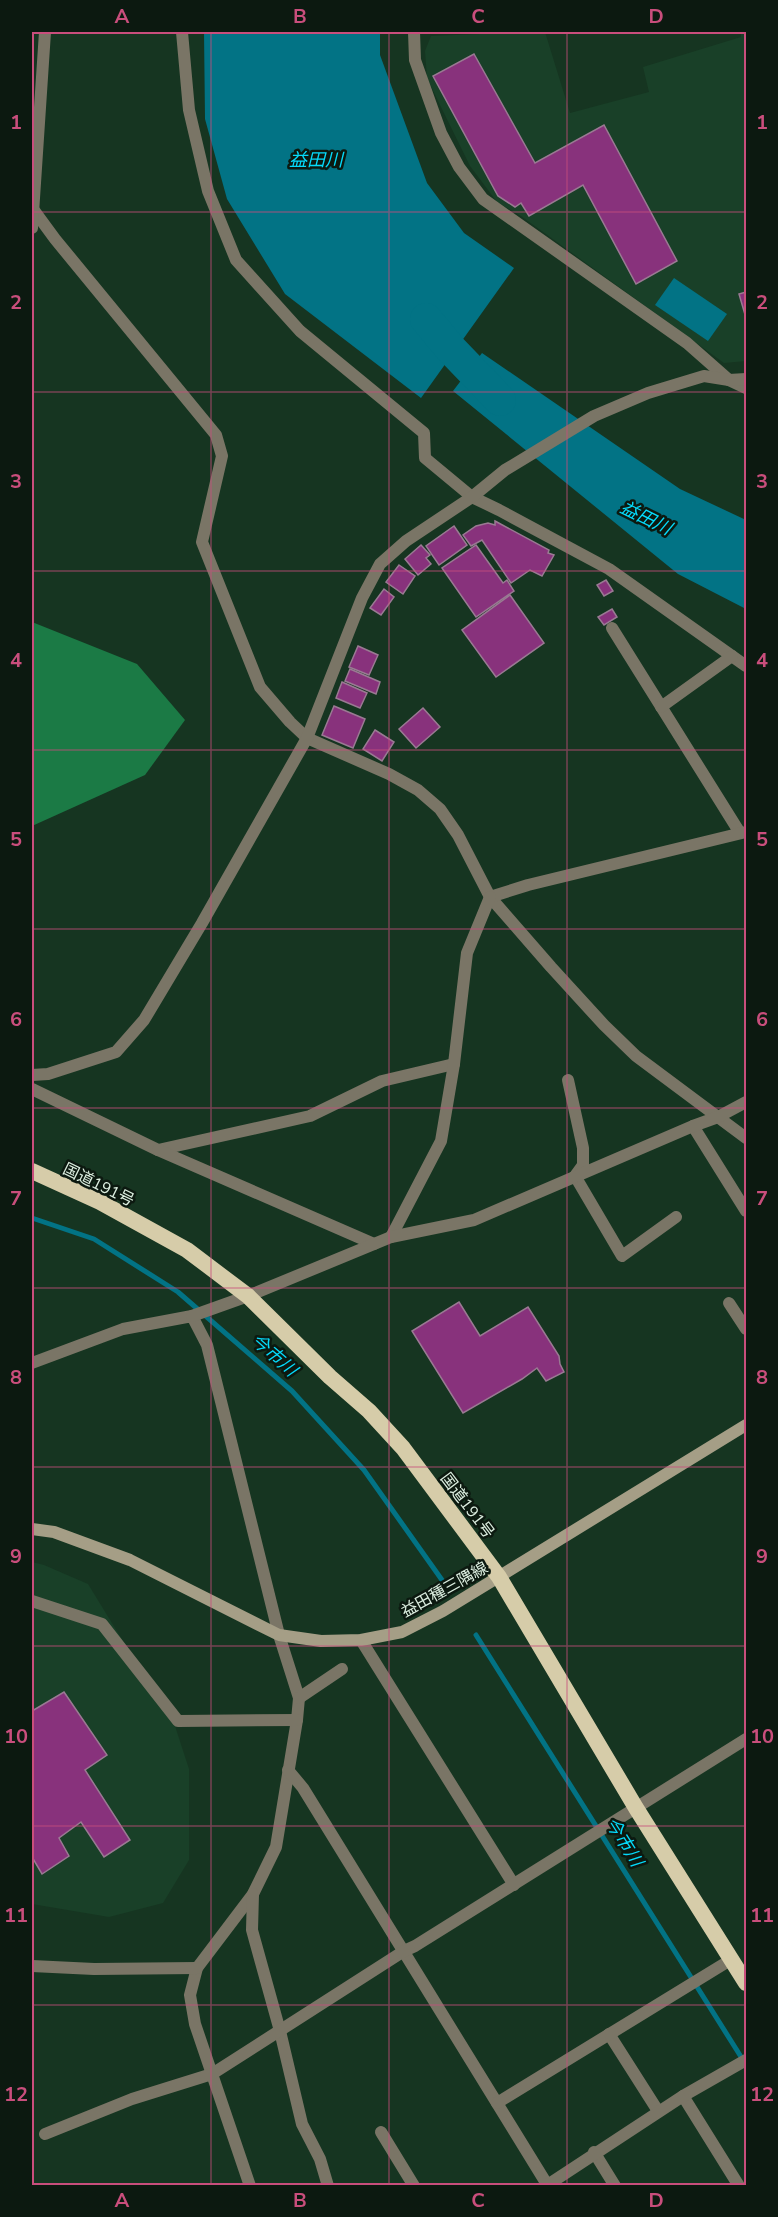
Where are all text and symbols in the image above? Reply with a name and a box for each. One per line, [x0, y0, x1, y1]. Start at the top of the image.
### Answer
text: A [115, 3, 130, 30]
text: B [293, 3, 307, 30]
text: C [471, 3, 485, 30]
text: D [648, 3, 664, 30]
text: 1 [10, 109, 22, 136]
text: 1 [756, 109, 768, 136]
water label: 益田川 [289, 148, 345, 172]
text: 2 [10, 289, 22, 316]
text: 2 [756, 289, 768, 316]
text: 3 [10, 468, 22, 495]
text: 3 [756, 468, 768, 495]
water label: 益田川 [616, 495, 677, 541]
text: 4 [10, 647, 22, 674]
text: 4 [756, 647, 768, 674]
text: 5 [10, 826, 22, 853]
text: 5 [756, 826, 768, 853]
text: 6 [10, 1006, 22, 1033]
text: 6 [756, 1006, 768, 1033]
street label: 国道191号 [59, 1158, 138, 1212]
text: 7 [10, 1185, 22, 1212]
text: 7 [756, 1185, 768, 1212]
water label: 今市川 [246, 1328, 304, 1383]
text: 8 [10, 1364, 22, 1391]
text: 8 [756, 1364, 768, 1391]
street label: 国道191号 [435, 1468, 499, 1543]
text: 9 [10, 1543, 22, 1570]
text: 9 [756, 1543, 768, 1570]
street label: 益田種三隅線 [397, 1557, 492, 1623]
text: 10 [4, 1723, 28, 1750]
text: 10 [750, 1723, 774, 1750]
water label: 今市川 [600, 1813, 650, 1873]
text: 11 [4, 1902, 28, 1929]
text: 11 [750, 1902, 774, 1929]
text: 12 [4, 2081, 28, 2108]
text: 12 [750, 2081, 774, 2108]
text: A [115, 2187, 130, 2214]
text: B [293, 2187, 307, 2214]
text: C [471, 2187, 485, 2214]
text: D [648, 2187, 664, 2214]

